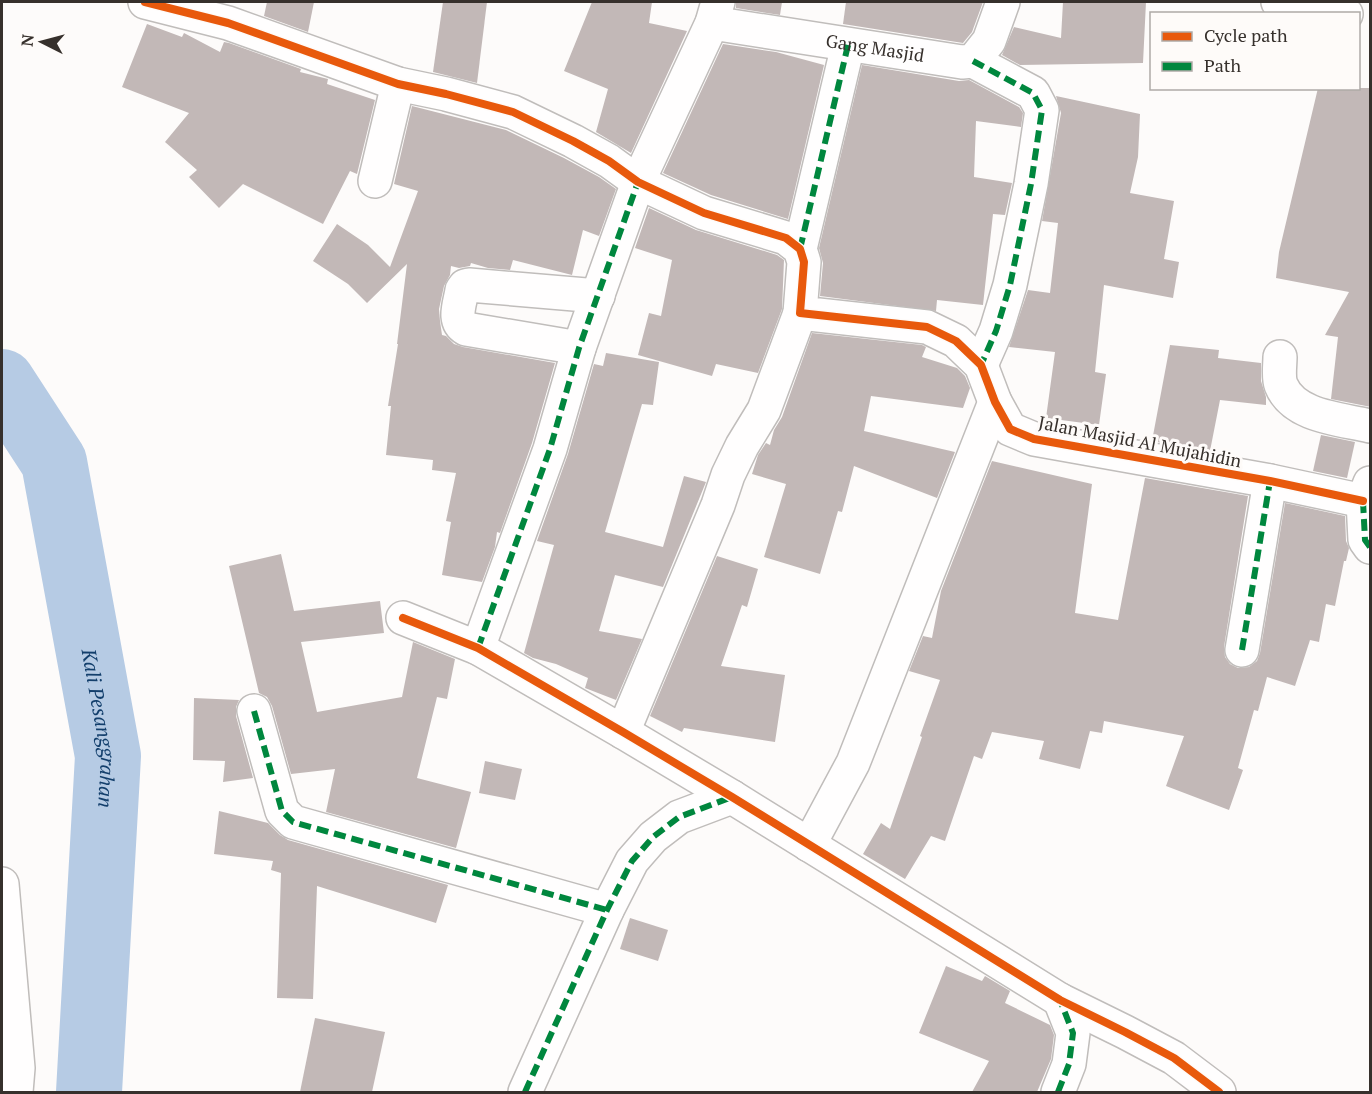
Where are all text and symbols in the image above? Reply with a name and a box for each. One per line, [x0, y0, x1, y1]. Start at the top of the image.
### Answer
north arrow [12, 12, 72, 72]
legend [1150, 12, 1360, 90]
text: Cycle path [1204, 23, 1288, 47]
street label: Gang Masjid [824, 28, 926, 67]
text: N [16, 33, 39, 48]
text: Path [1204, 53, 1241, 77]
street label: Jalan Masjid Al Mujahidin [1037, 410, 1244, 473]
water label: Kali Pesanggrahan [75, 646, 122, 809]

